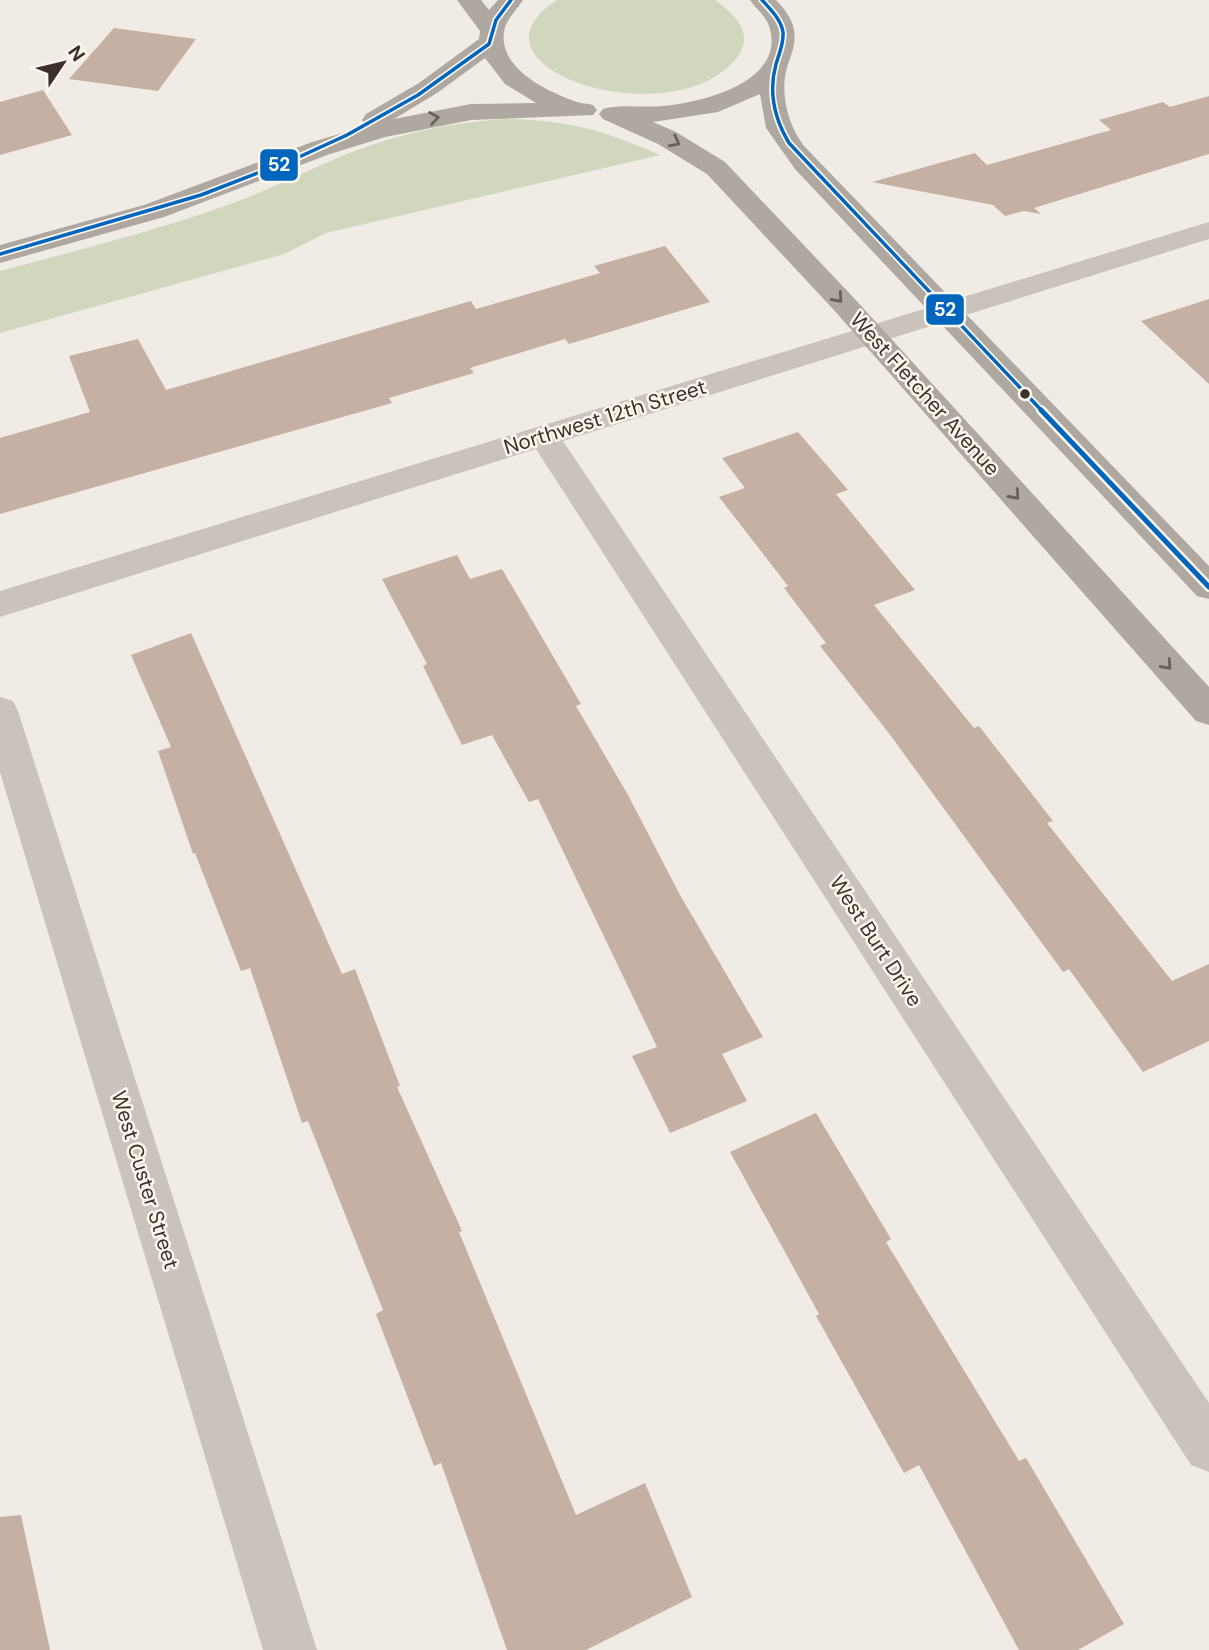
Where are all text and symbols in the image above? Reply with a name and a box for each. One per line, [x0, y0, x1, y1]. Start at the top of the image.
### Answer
north arrow [28, 28, 98, 98]
text: N [62, 41, 91, 66]
one-way arrow [428, 111, 440, 126]
one-way arrow [667, 133, 680, 147]
line badge: 52 [259, 148, 299, 182]
text: 52 [268, 152, 290, 177]
one-way arrow [830, 290, 843, 303]
line badge: 52 [925, 293, 965, 326]
text: 52 [934, 297, 956, 322]
street label: West Fletcher Avenue [844, 306, 1006, 482]
street label: Northwest 12th Street [500, 373, 710, 461]
unlabelled marker [1018, 387, 1032, 401]
one-way arrow [1007, 487, 1019, 500]
one-way arrow [1159, 656, 1171, 669]
street label: West Burt Drive [823, 870, 929, 1012]
street label: West Custer Street [105, 1087, 185, 1273]

